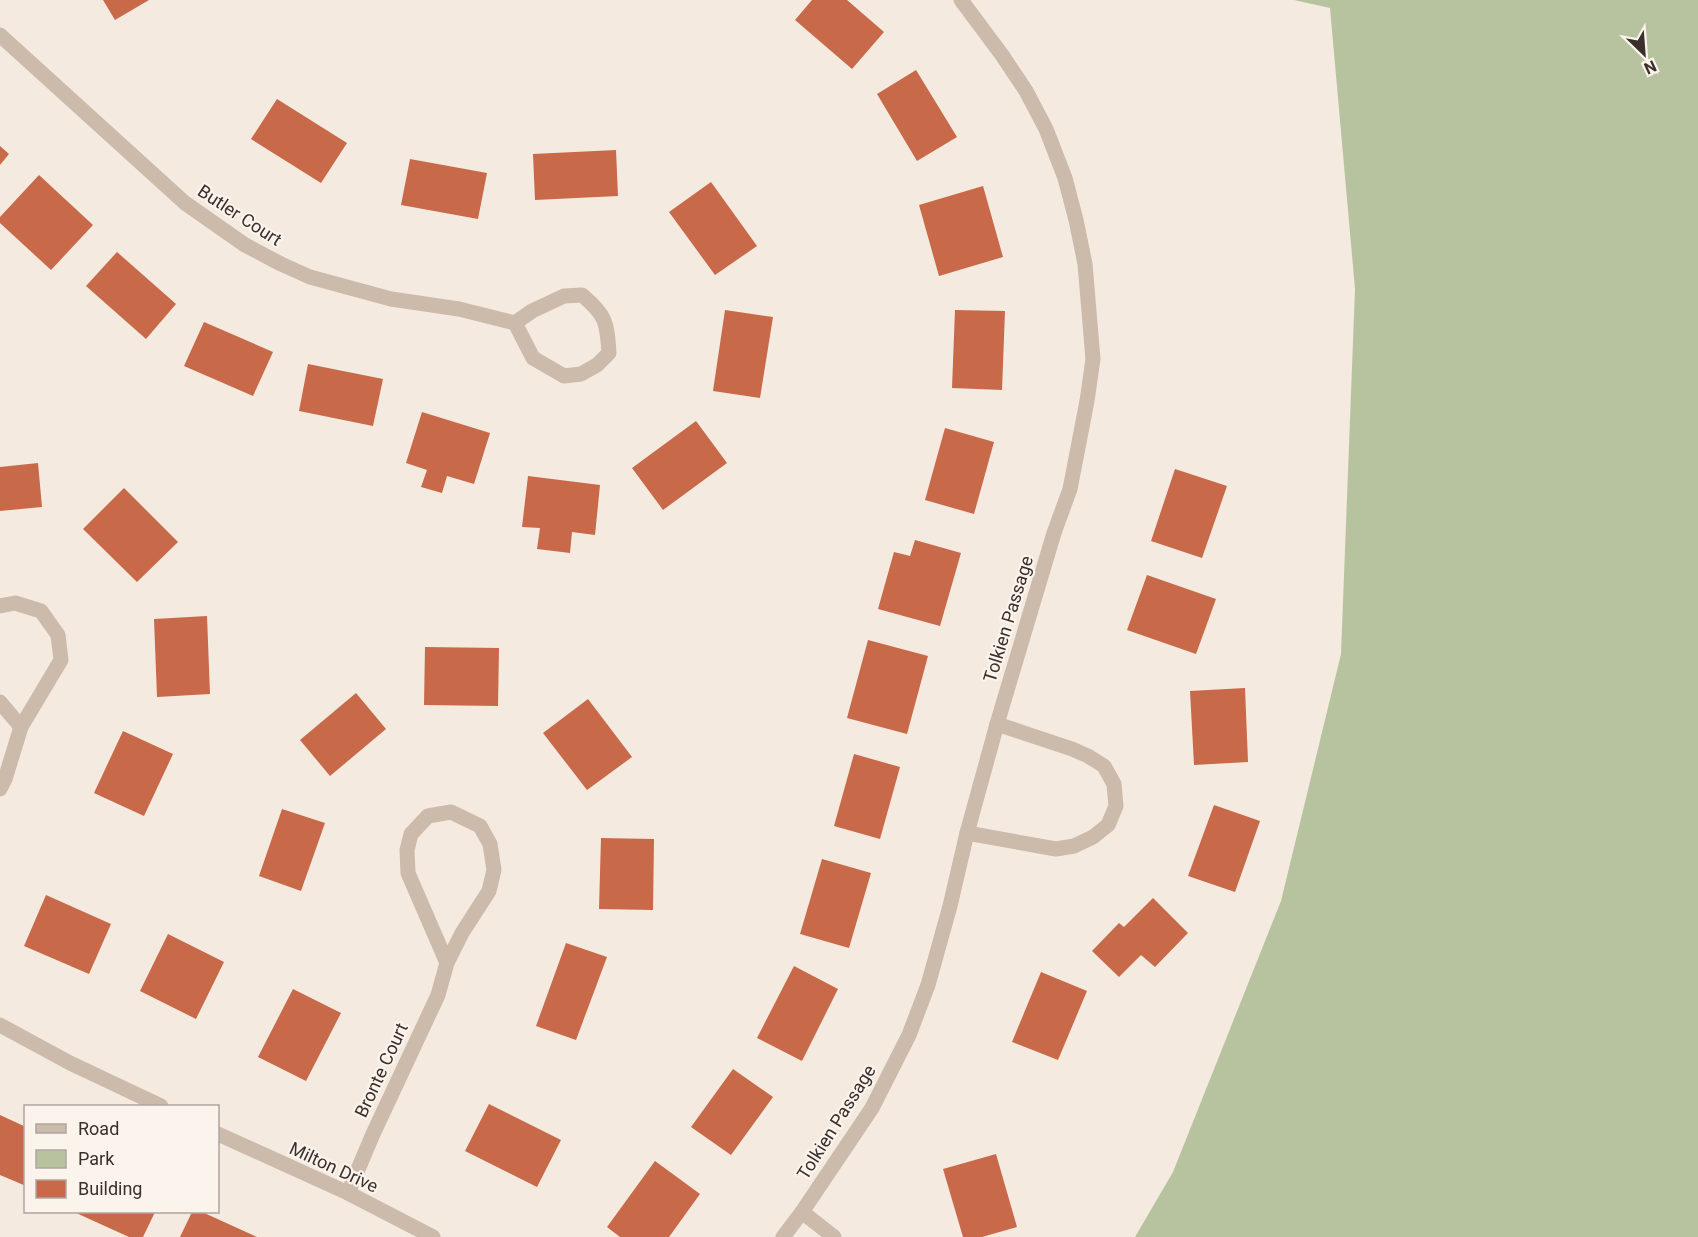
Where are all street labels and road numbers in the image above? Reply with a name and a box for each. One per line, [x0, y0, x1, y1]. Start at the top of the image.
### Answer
street label: Butler Court [194, 180, 286, 250]
street label: Tolkien Passage [979, 553, 1037, 685]
street label: Bronte Court [350, 1019, 412, 1120]
street label: Tolkien Passage [792, 1061, 880, 1183]
street label: Milton Drive [286, 1137, 382, 1197]

